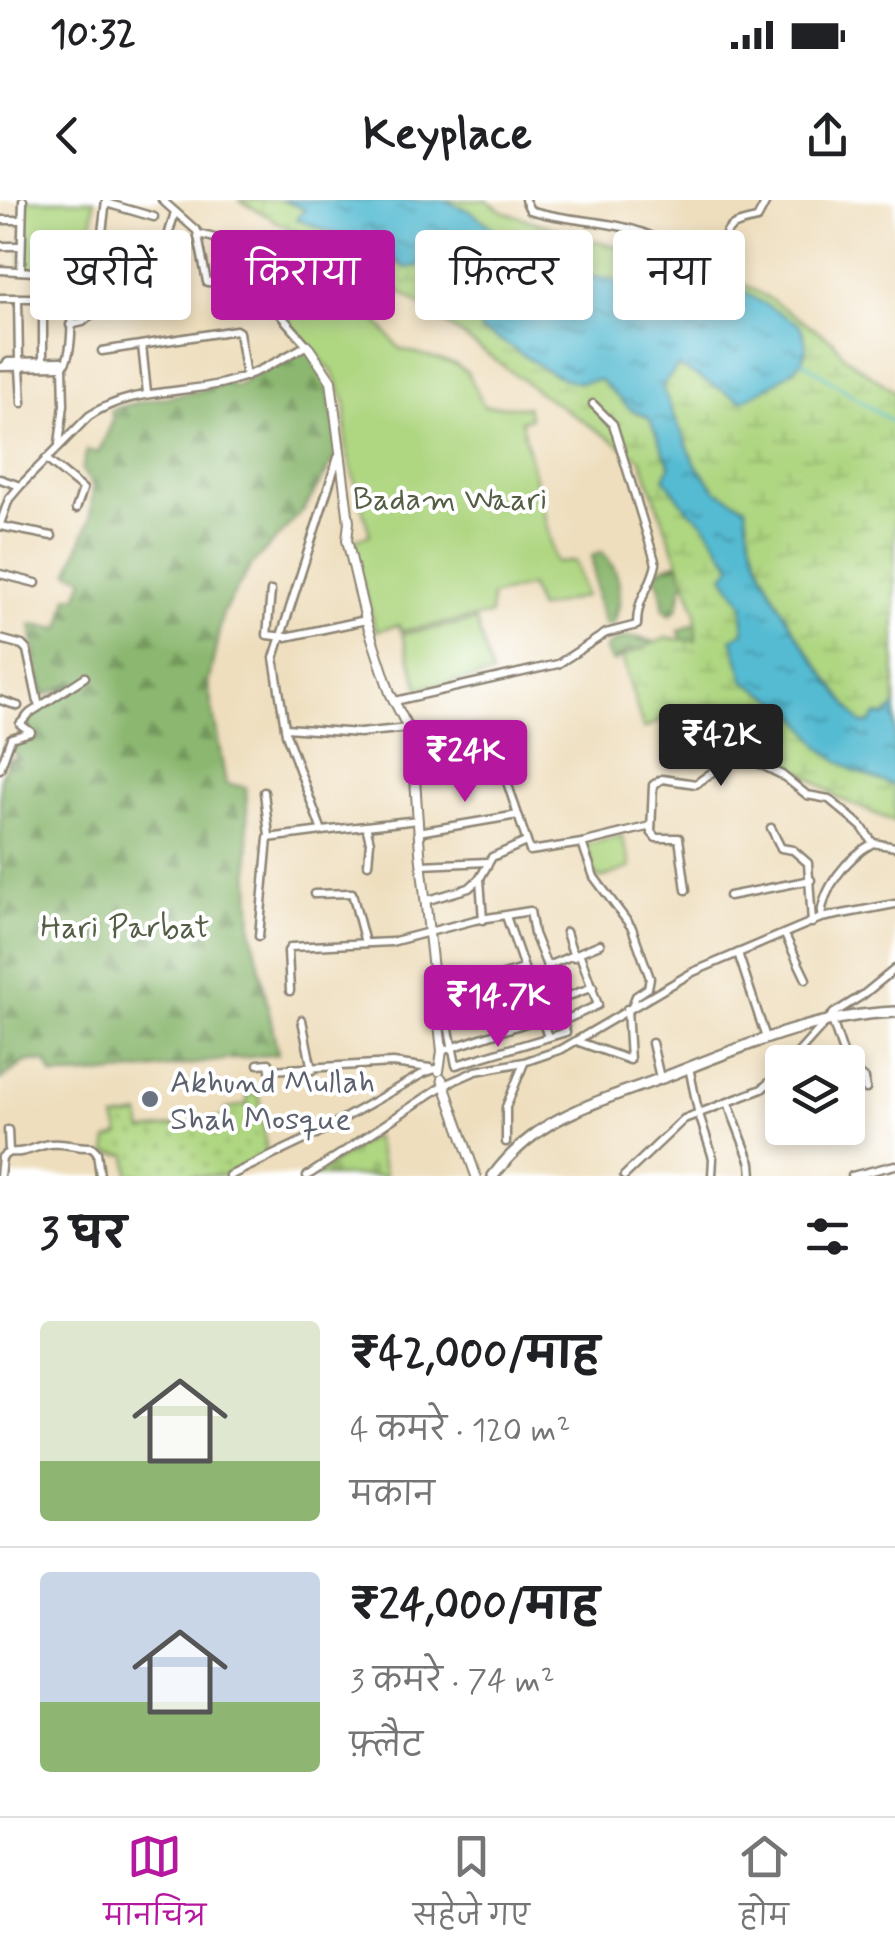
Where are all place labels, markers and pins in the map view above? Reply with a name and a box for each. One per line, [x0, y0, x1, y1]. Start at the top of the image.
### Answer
pin: ₹42K [662, 704, 780, 789]
pin: ₹24K [406, 720, 524, 805]
pin: ₹14.7K [417, 965, 579, 1050]
place label: Akhund Mullah Shah Mosque [170, 1062, 375, 1141]
marker: Akhund Mullah Shah Mosque [139, 1088, 161, 1110]

